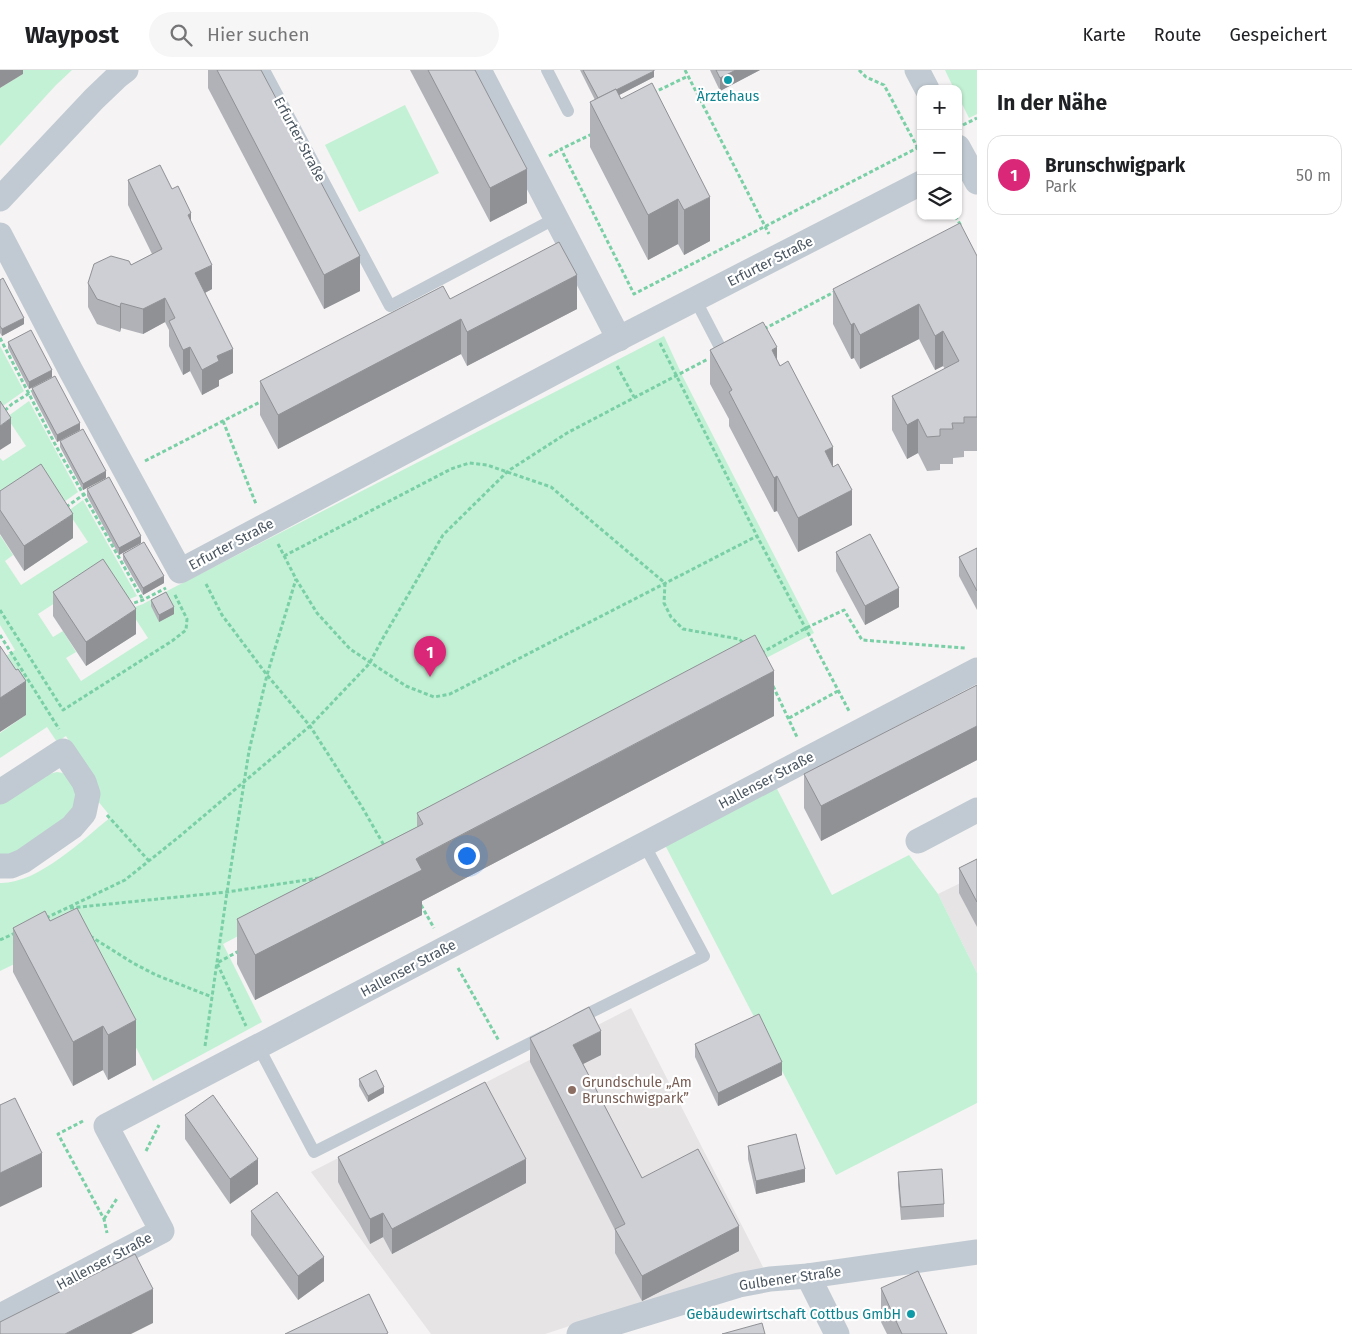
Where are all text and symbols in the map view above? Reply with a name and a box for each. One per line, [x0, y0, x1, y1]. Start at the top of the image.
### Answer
search box [149, 12, 499, 57]
text: Waypost [25, 21, 119, 49]
icon: search [167, 21, 195, 49]
text: Hier suchen [207, 23, 310, 46]
text: Karte [1083, 24, 1126, 46]
text: Route [1154, 24, 1201, 46]
text: Gespeichert [1229, 24, 1327, 46]
marker: Ärztehaus [722, 74, 734, 86]
map controls [917, 85, 962, 220]
button: + [917, 85, 962, 130]
place label: Ärztehaus [697, 88, 760, 105]
text: In der Nähe [997, 90, 1107, 116]
street label: Erfurter Straße [270, 94, 329, 185]
button: − [917, 130, 962, 175]
text: Brunschwigpark [1045, 154, 1185, 177]
text: 1 [1010, 166, 1018, 185]
text: 50 m [1296, 166, 1331, 185]
button: layers [917, 175, 962, 220]
text: Park [1045, 177, 1077, 196]
street label: Erfurter Straße [725, 233, 816, 290]
street label: Erfurter Straße [186, 515, 277, 574]
pin: 1 [414, 636, 446, 677]
street label: Hallenser Straße [716, 748, 817, 813]
your location [454, 843, 480, 869]
street label: Hallenser Straße [358, 936, 459, 1001]
place label: Grundschule „Am Brunschwigpark” [582, 1074, 692, 1107]
marker: Grundschule „Am Brunschwigpark” [566, 1084, 578, 1096]
street label: Hallenser Straße [54, 1229, 155, 1294]
street label: Gulbener Straße [738, 1263, 842, 1294]
place label: Gebäudewirtschaft Cottbus GmbH [686, 1306, 901, 1323]
marker: Gebäudewirtschaft Cottbus GmbH [905, 1308, 917, 1320]

